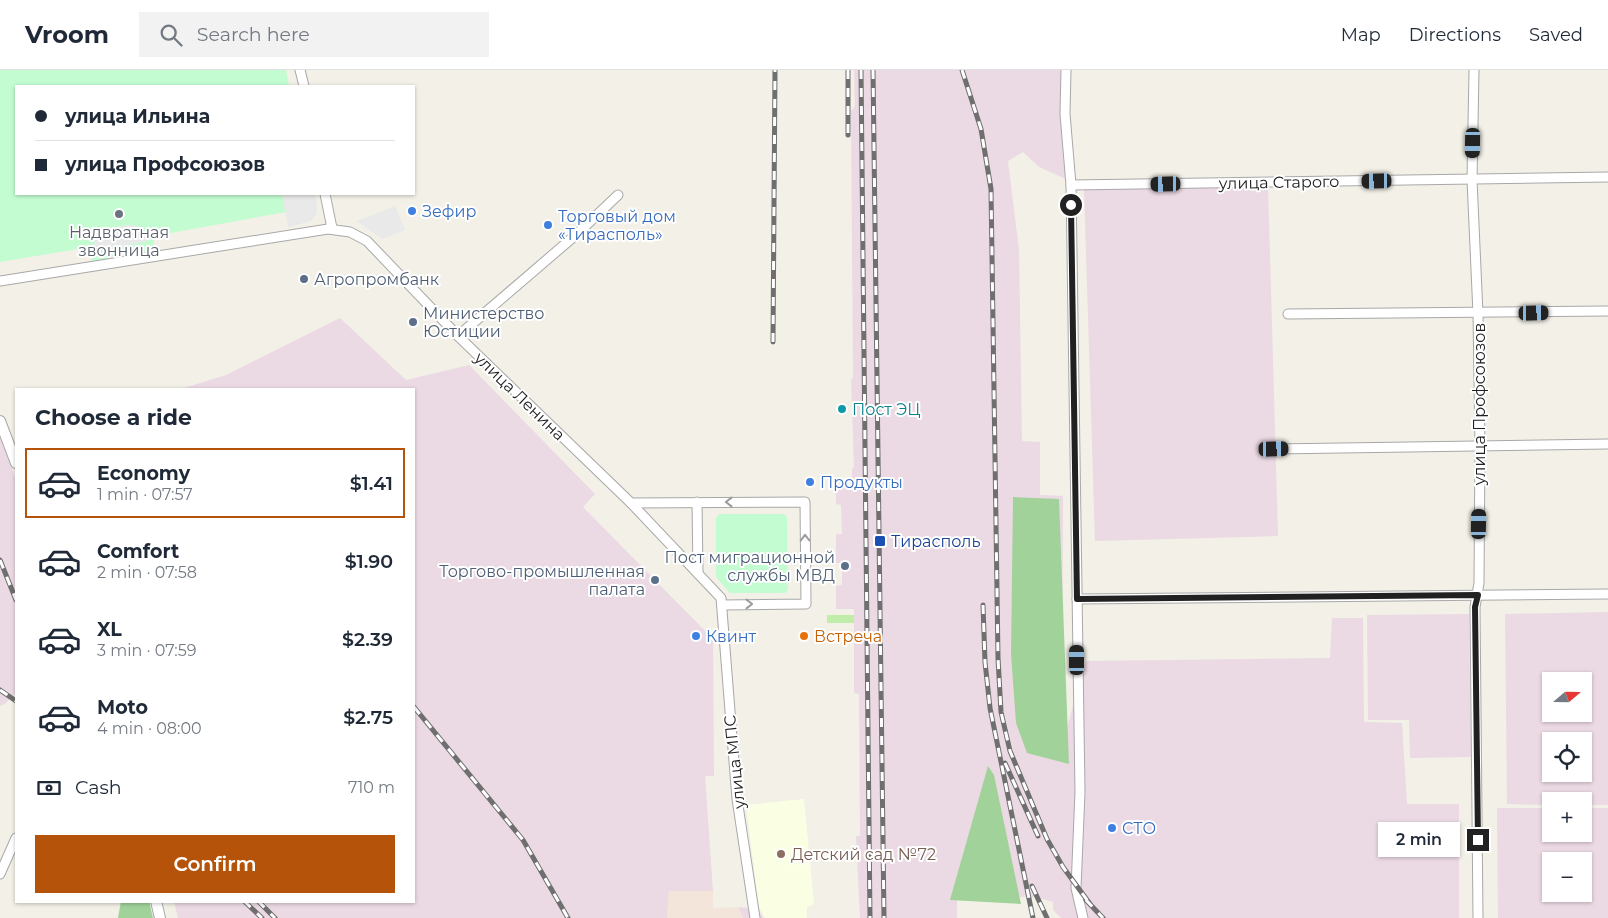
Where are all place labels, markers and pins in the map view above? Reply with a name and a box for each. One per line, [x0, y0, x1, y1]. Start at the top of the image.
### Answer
place label: Зефир [422, 202, 476, 221]
marker: Зефир [406, 205, 418, 217]
place label: Торговый дом «Тирасполь» [558, 207, 676, 244]
marker: Надвратная звонница [113, 208, 125, 220]
marker: Торговый дом «Тирасполь» [542, 219, 554, 231]
place label: Надвратная звонница [69, 223, 169, 260]
place label: Агропромбанк [314, 270, 440, 289]
marker: Агропромбанк [298, 273, 310, 285]
place label: Министерство Юстиции [423, 304, 544, 341]
marker: Министерство Юстиции [407, 316, 419, 328]
place label: Пост ЭЦ [852, 400, 921, 419]
marker: Пост ЭЦ [836, 403, 848, 415]
place label: Продукты [820, 473, 903, 492]
marker: Продукты [804, 476, 816, 488]
place label: Тирасполь [891, 532, 981, 551]
marker: Тирасполь [873, 534, 887, 548]
place label: Пост миграционной службы МВД [665, 548, 835, 585]
marker: Пост миграционной службы МВД [839, 560, 851, 572]
place label: Торгово-промышленная палата [439, 562, 645, 599]
marker: Торгово-промышленная палата [649, 574, 661, 586]
place label: Квинт [706, 627, 757, 646]
place label: Встреча [814, 627, 882, 646]
marker: Квинт [690, 630, 702, 642]
marker: Встреча [798, 630, 810, 642]
place label: СТО [1122, 819, 1156, 838]
marker: СТО [1106, 822, 1118, 834]
place label: Детский сад №72 [791, 845, 936, 864]
marker: Детский сад №72 [775, 848, 787, 860]

